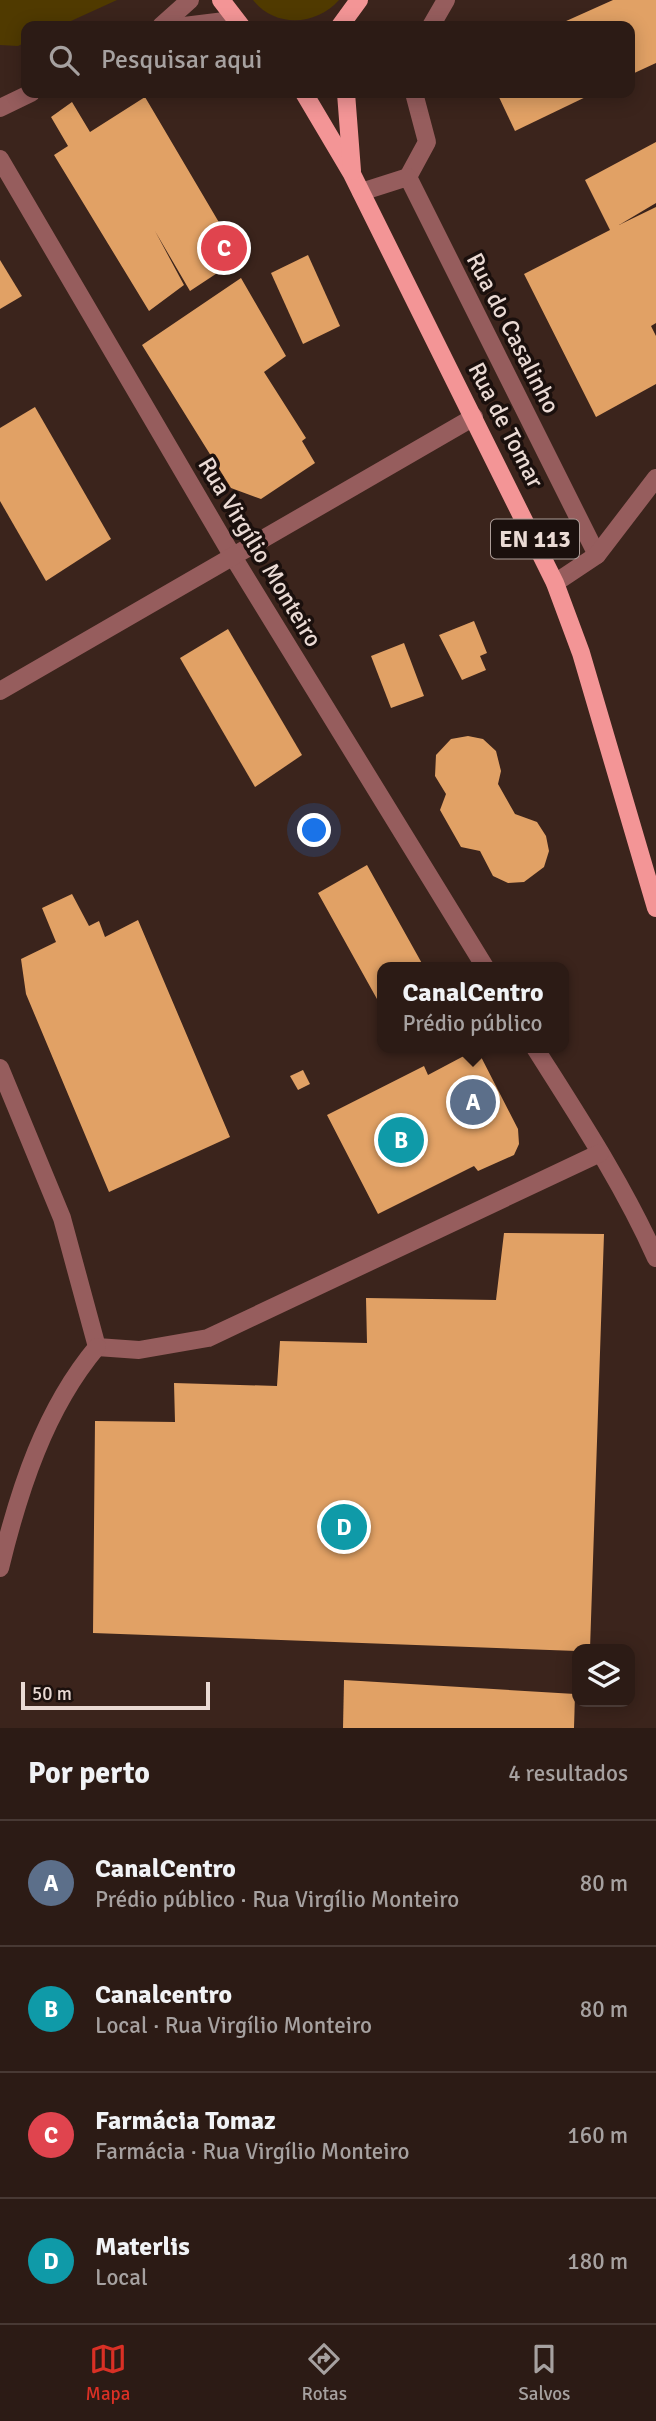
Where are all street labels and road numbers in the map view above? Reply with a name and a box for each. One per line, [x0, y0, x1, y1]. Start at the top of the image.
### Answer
street label: Rua do Casalinho [460, 248, 566, 418]
street label: Rua de Tomar [462, 357, 551, 493]
street label: Rua Virgílio Monteiro [191, 452, 329, 652]
road number: EN 113 [491, 520, 579, 558]

